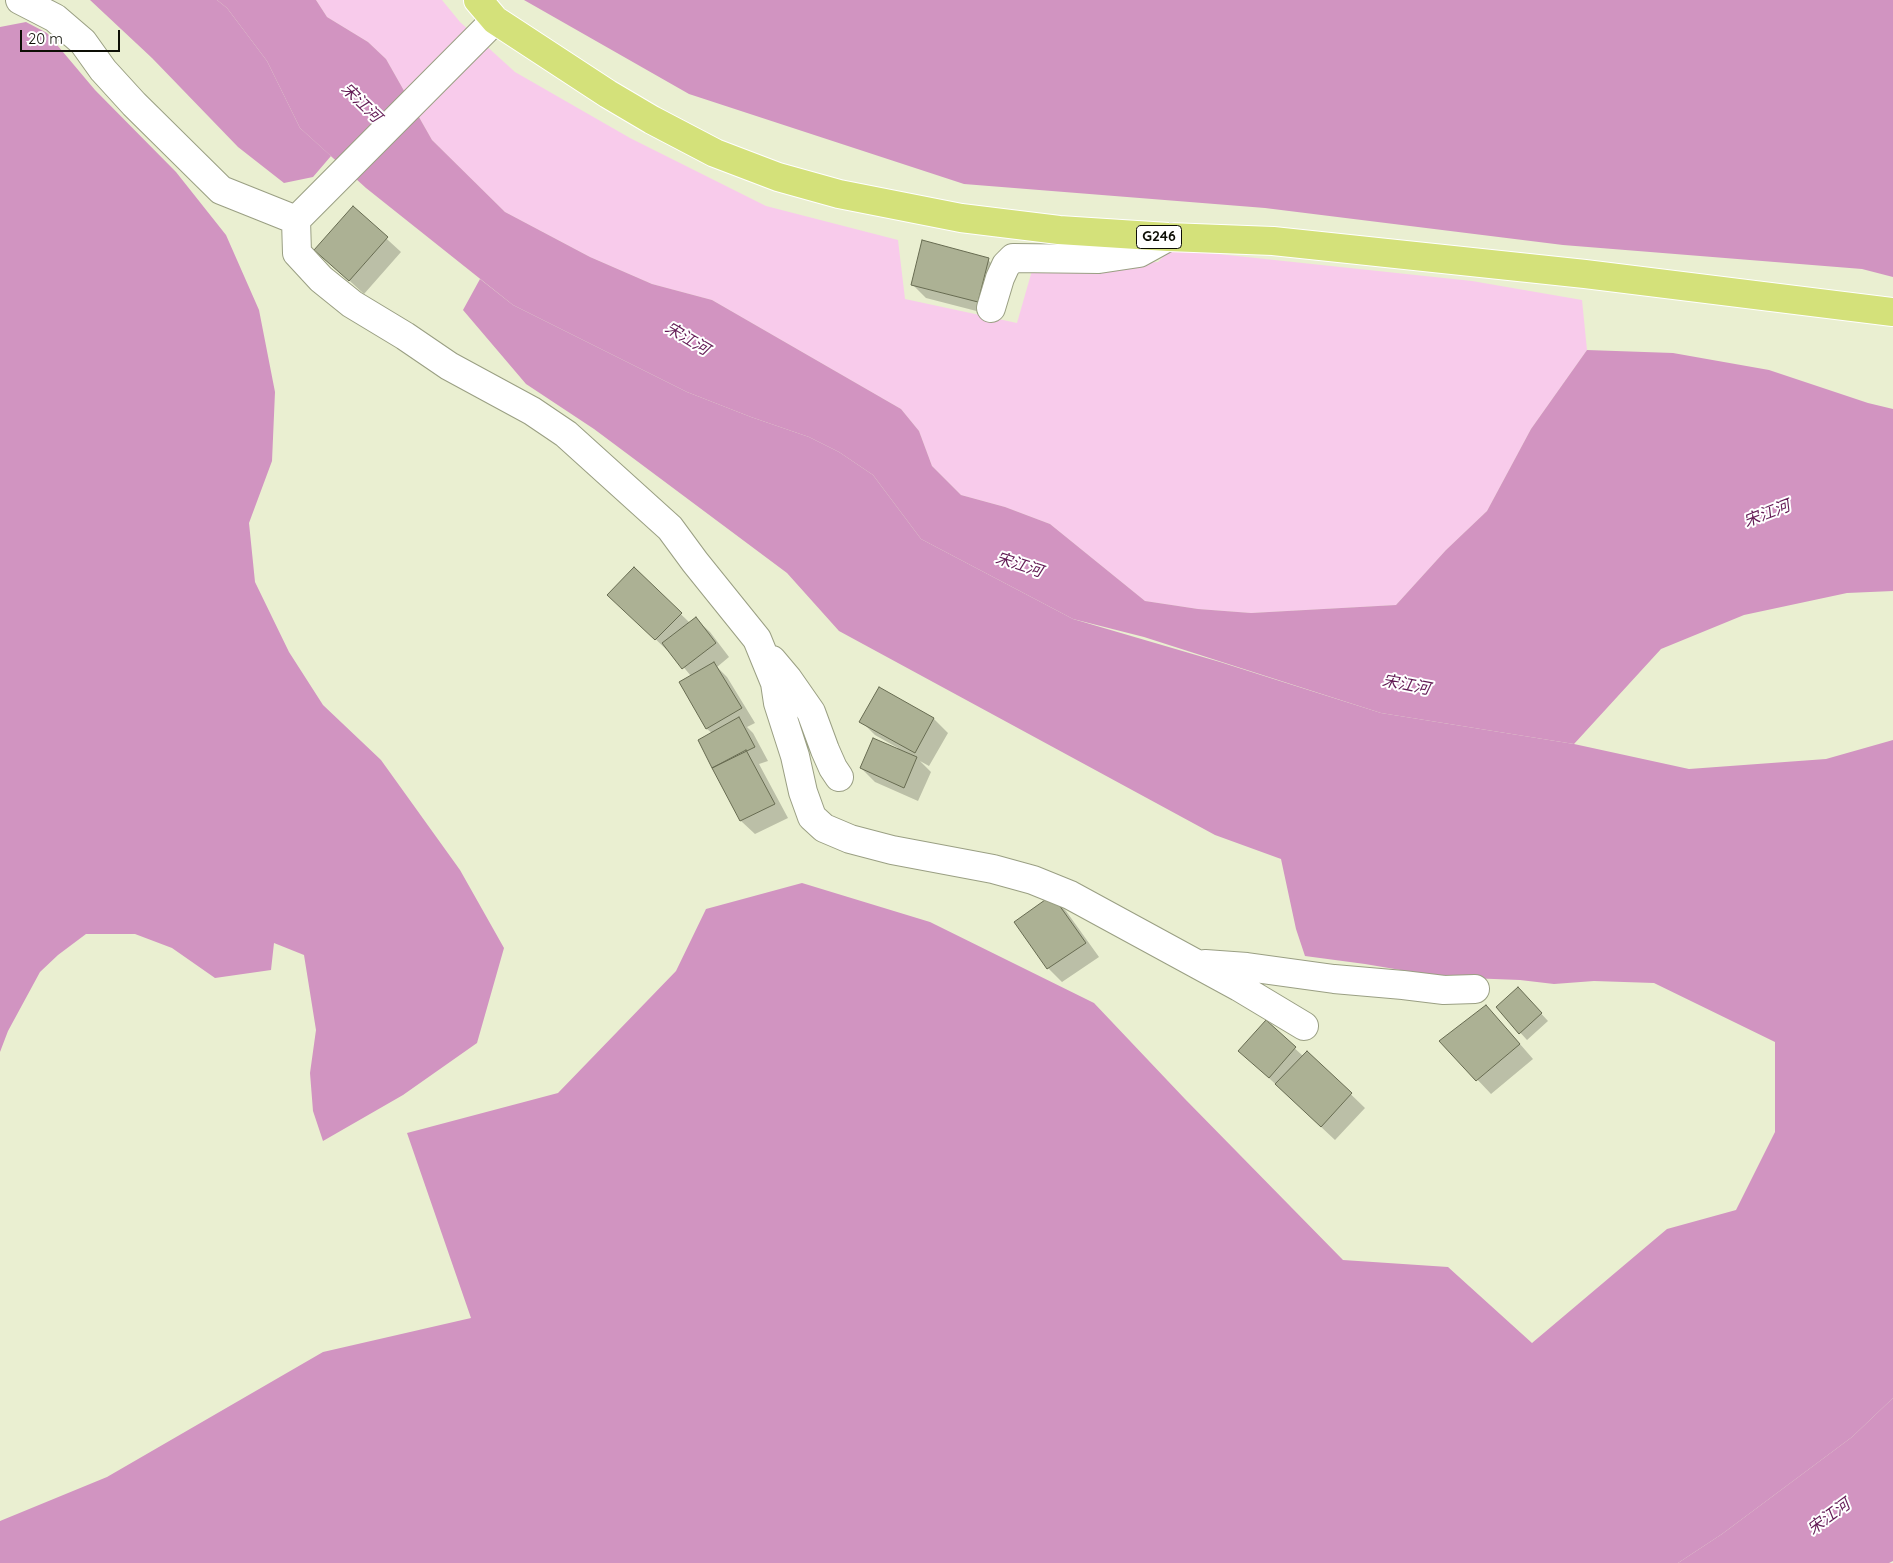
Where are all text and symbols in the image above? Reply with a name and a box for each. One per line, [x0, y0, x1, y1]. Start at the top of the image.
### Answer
scale bar [22, 20, 122, 52]
text: 20 m [28, 29, 63, 48]
water label: 宋江河 [337, 79, 385, 127]
road number: G246 [1136, 226, 1182, 248]
water label: 宋江河 [661, 318, 713, 360]
water label: 宋江河 [1741, 496, 1793, 532]
water label: 宋江河 [993, 548, 1045, 582]
water label: 宋江河 [1381, 671, 1431, 699]
water label: 宋江河 [1804, 1495, 1854, 1539]

